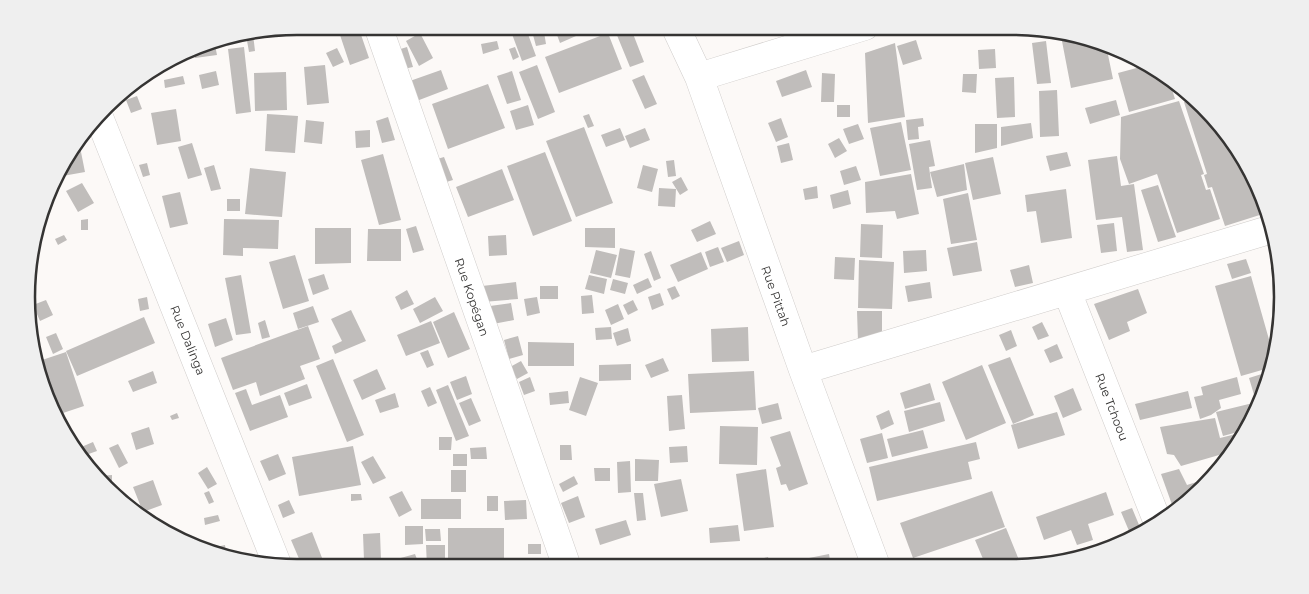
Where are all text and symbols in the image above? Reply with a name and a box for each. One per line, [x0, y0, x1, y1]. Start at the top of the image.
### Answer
street label: Rue Kopégan [452, 256, 492, 338]
street label: Rue Pittah [758, 264, 794, 328]
street label: Rue Dalinga [167, 303, 209, 377]
street label: Rue Tchoou [1092, 371, 1132, 443]

